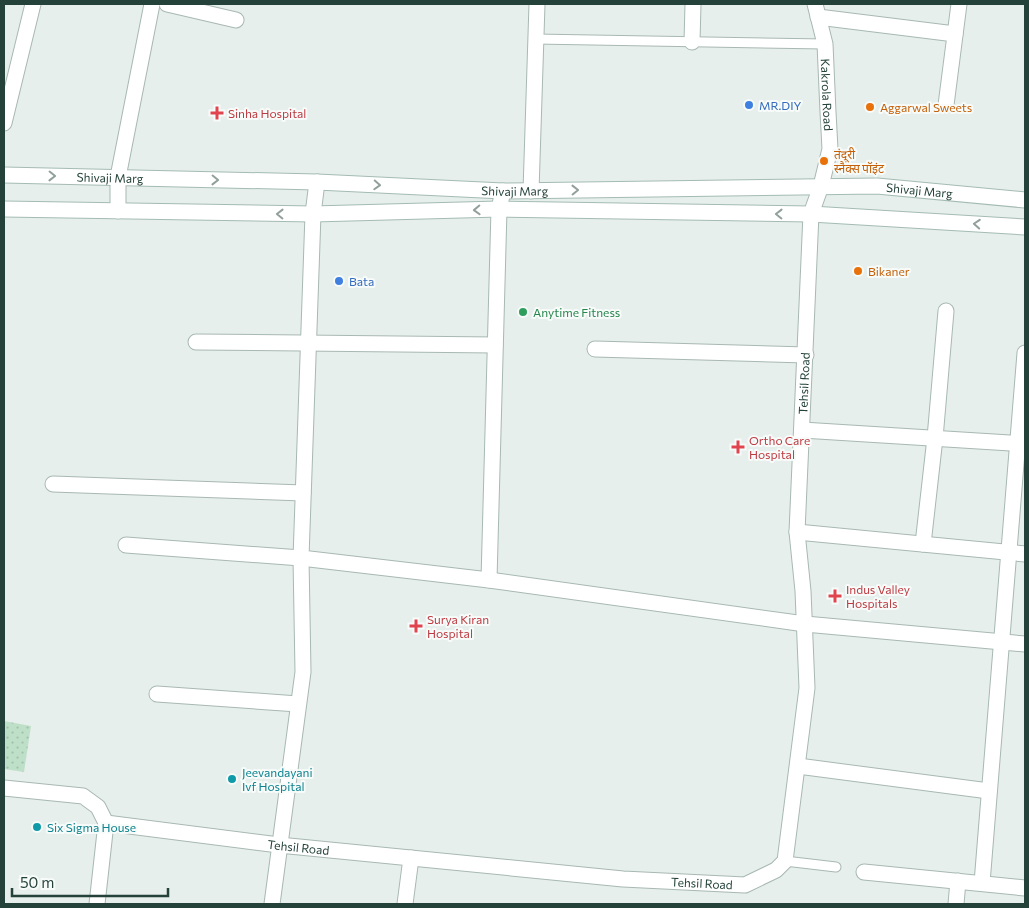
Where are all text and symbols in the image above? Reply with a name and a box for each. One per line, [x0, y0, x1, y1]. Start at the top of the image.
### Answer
street label: Kakrola Road [819, 58, 836, 131]
place label: MR.DIY [759, 98, 802, 112]
marker: MR.DIY [743, 99, 755, 111]
place label: Aggarwal Sweets [880, 100, 972, 114]
marker: Aggarwal Sweets [864, 101, 876, 113]
marker: Sinha Hospital [210, 106, 224, 120]
place label: Sinha Hospital [228, 106, 306, 120]
place label: तंदूरी स्नैक्स पॉइंट [834, 147, 885, 176]
marker: तंदूरी स्नैक्स पॉइंट [818, 155, 830, 167]
street label: Shivaji Marg [76, 170, 144, 185]
one-way arrow [49, 171, 57, 181]
one-way arrow [211, 174, 219, 185]
one-way arrow [374, 180, 382, 191]
street label: Shivaji Marg [886, 180, 954, 200]
street label: Shivaji Marg [481, 183, 549, 198]
one-way arrow [571, 185, 579, 195]
one-way arrow [473, 204, 481, 215]
one-way arrow [775, 208, 783, 219]
one-way arrow [275, 209, 283, 219]
one-way arrow [972, 219, 980, 230]
place label: Bikaner [868, 264, 910, 278]
marker: Bikaner [852, 265, 864, 277]
place label: Bata [349, 274, 374, 288]
marker: Bata [333, 275, 345, 287]
place label: Anytime Fitness [533, 305, 620, 319]
marker: Anytime Fitness [517, 306, 529, 318]
street label: Tehsil Road [795, 352, 812, 415]
place label: Ortho Care Hospital [749, 433, 810, 461]
marker: Ortho Care Hospital [731, 440, 745, 454]
place label: Indus Valley Hospitals [846, 582, 910, 610]
marker: Indus Valley Hospitals [828, 589, 842, 603]
place label: Surya Kiran Hospital [427, 612, 489, 640]
marker: Surya Kiran Hospital [409, 619, 423, 633]
place label: Jeevandayani Ivf Hospital [242, 765, 313, 793]
marker: Jeevandayani Ivf Hospital [226, 773, 238, 785]
place label: Six Sigma House [47, 820, 136, 834]
marker: Six Sigma House [31, 821, 43, 833]
street label: Tehsil Road [267, 837, 330, 857]
scale bar [12, 866, 169, 898]
text: 50 m [20, 873, 54, 891]
street label: Tehsil Road [671, 874, 733, 891]

